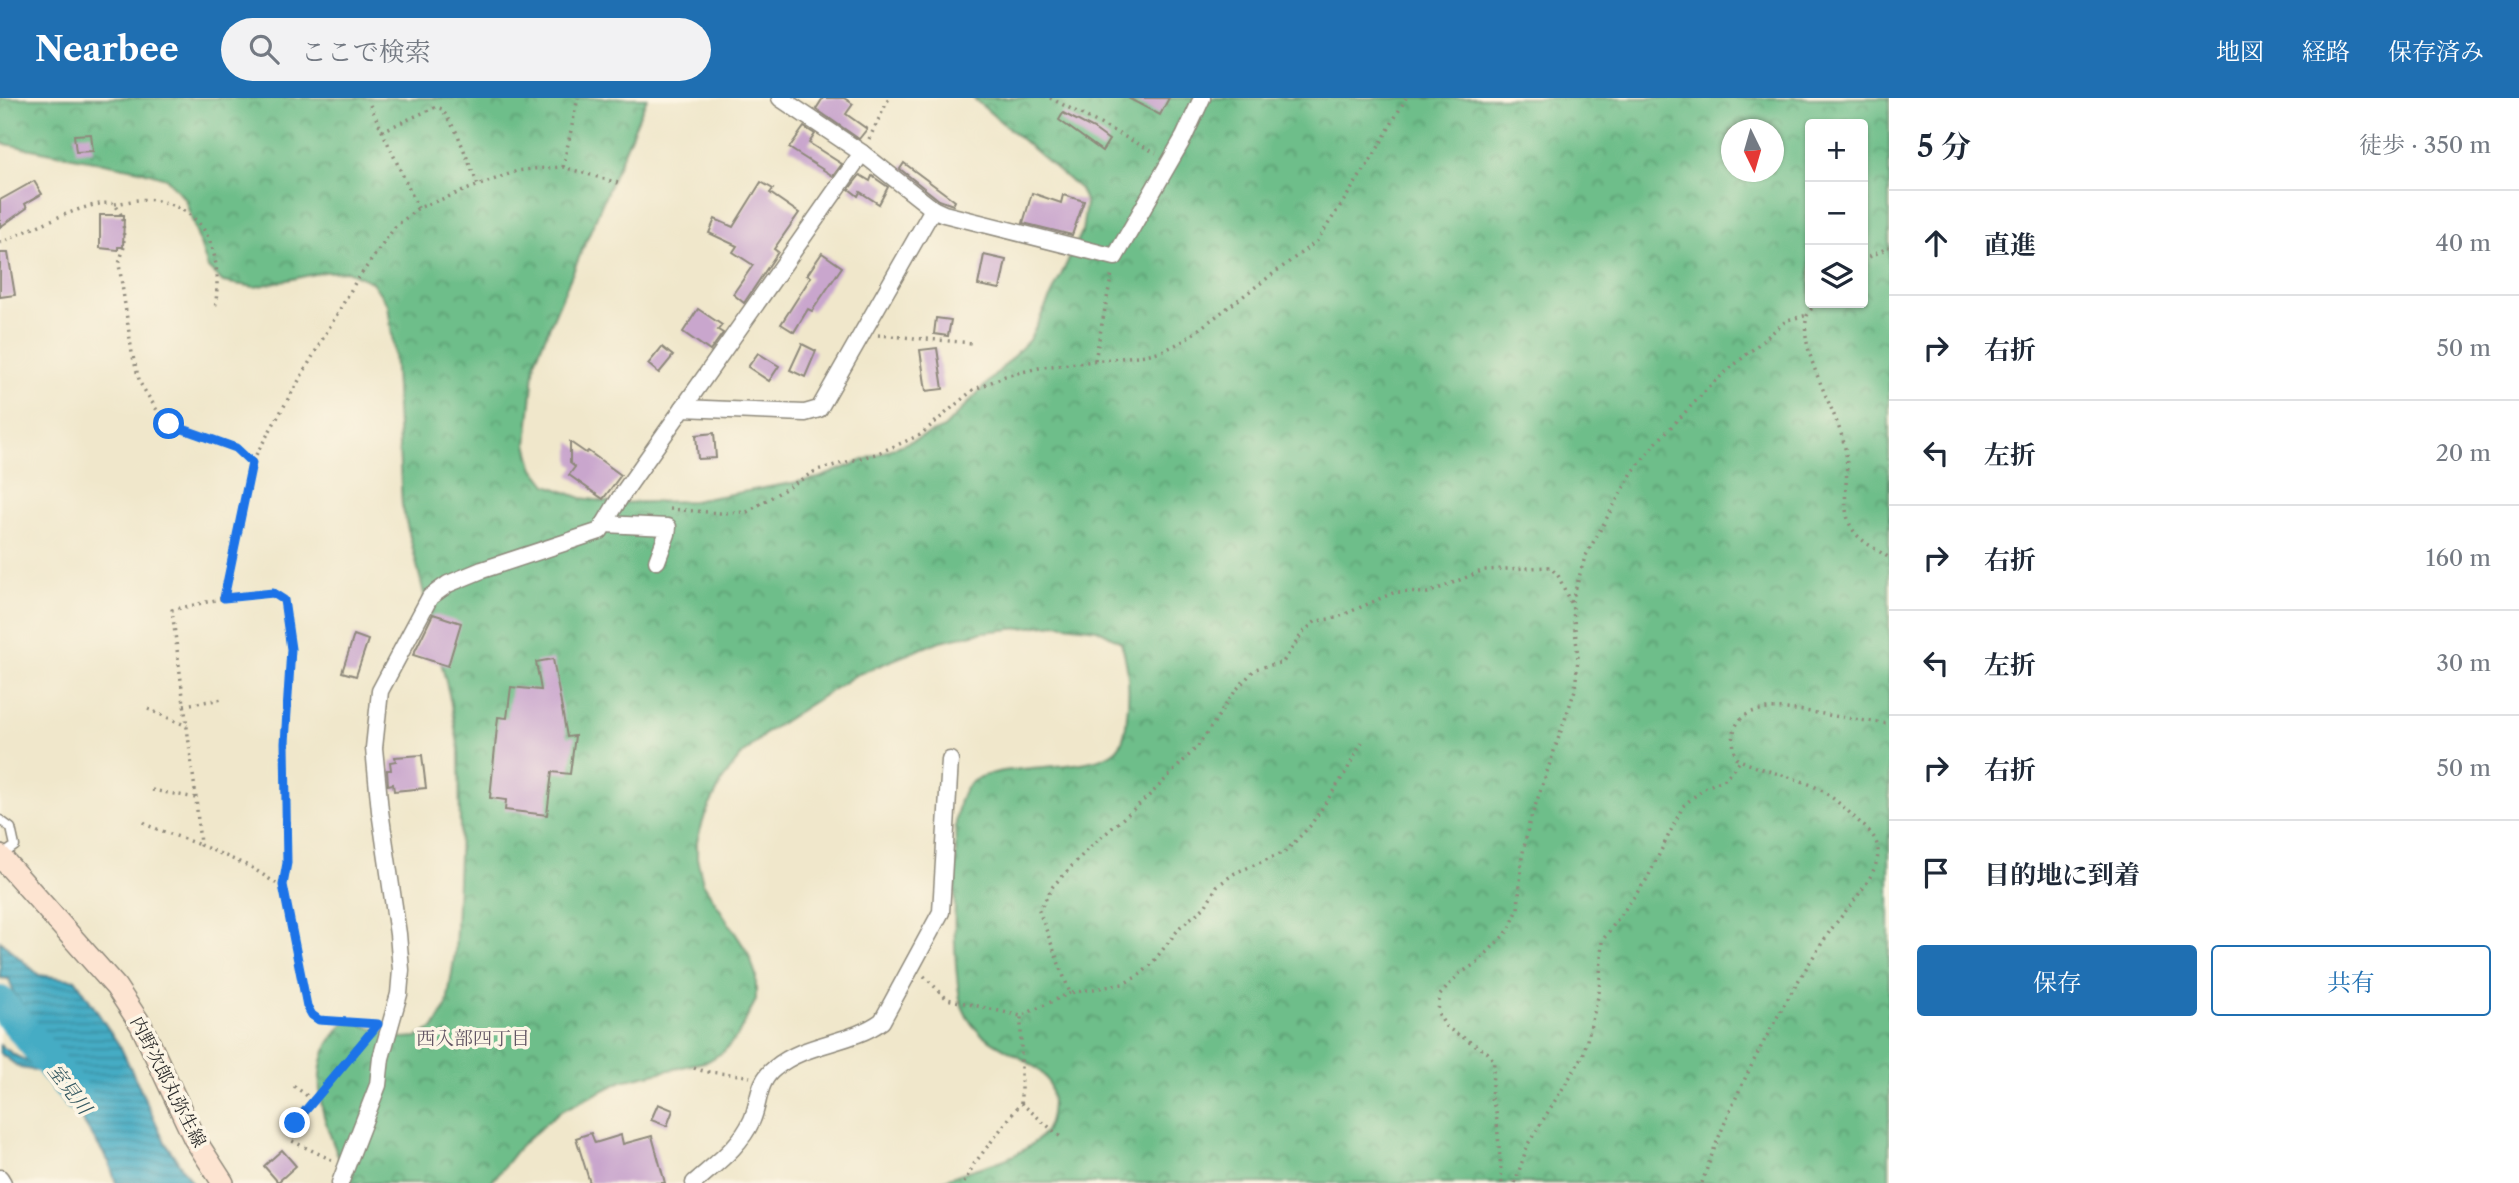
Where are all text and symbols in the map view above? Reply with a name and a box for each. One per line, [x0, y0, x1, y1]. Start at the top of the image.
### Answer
search box [221, 18, 711, 81]
text: Nearbee [35, 29, 179, 70]
icon: search [245, 30, 283, 68]
text: ここで検索 [301, 36, 431, 68]
text: 地図 [2216, 37, 2264, 66]
text: 経路 [2302, 37, 2350, 66]
text: 保存済み [2388, 37, 2484, 66]
north arrow [1721, 119, 1784, 182]
map controls [1805, 119, 1868, 308]
button: + [1805, 119, 1868, 182]
text: 5 分 [1917, 128, 1971, 165]
text: 徒歩 · 350 m [2359, 131, 2491, 159]
button: − [1805, 182, 1868, 245]
icon: ahead [1917, 224, 1955, 262]
text: 直進 [1984, 229, 2036, 261]
text: 40 m [2436, 229, 2491, 257]
button: layers [1805, 245, 1868, 308]
icon: right [1917, 329, 1955, 367]
text: 右折 [1984, 334, 2036, 366]
text: 50 m [2436, 334, 2491, 362]
route start [153, 408, 184, 439]
icon: left [1917, 434, 1955, 472]
text: 左折 [1984, 439, 2036, 471]
text: 20 m [2436, 439, 2491, 467]
icon: right [1917, 539, 1955, 577]
text: 右折 [1984, 544, 2036, 576]
text: 160 m [2426, 544, 2491, 572]
icon: left [1917, 644, 1955, 682]
text: 左折 [1984, 649, 2036, 681]
text: 30 m [2436, 649, 2491, 677]
icon: right [1917, 749, 1955, 787]
text: 右折 [1984, 754, 2036, 786]
text: 50 m [2436, 754, 2491, 782]
icon: arrive [1917, 854, 1955, 892]
text: 目的地に到着 [1984, 859, 2140, 891]
button: 保存 [1917, 945, 2197, 1016]
button: 共有 [2211, 945, 2491, 1016]
street label: 内野次郎丸弥生線 [126, 1013, 210, 1151]
district label: 西入部四丁目 [416, 1027, 530, 1050]
water label: 室見川 [43, 1060, 97, 1120]
route end [279, 1107, 310, 1138]

